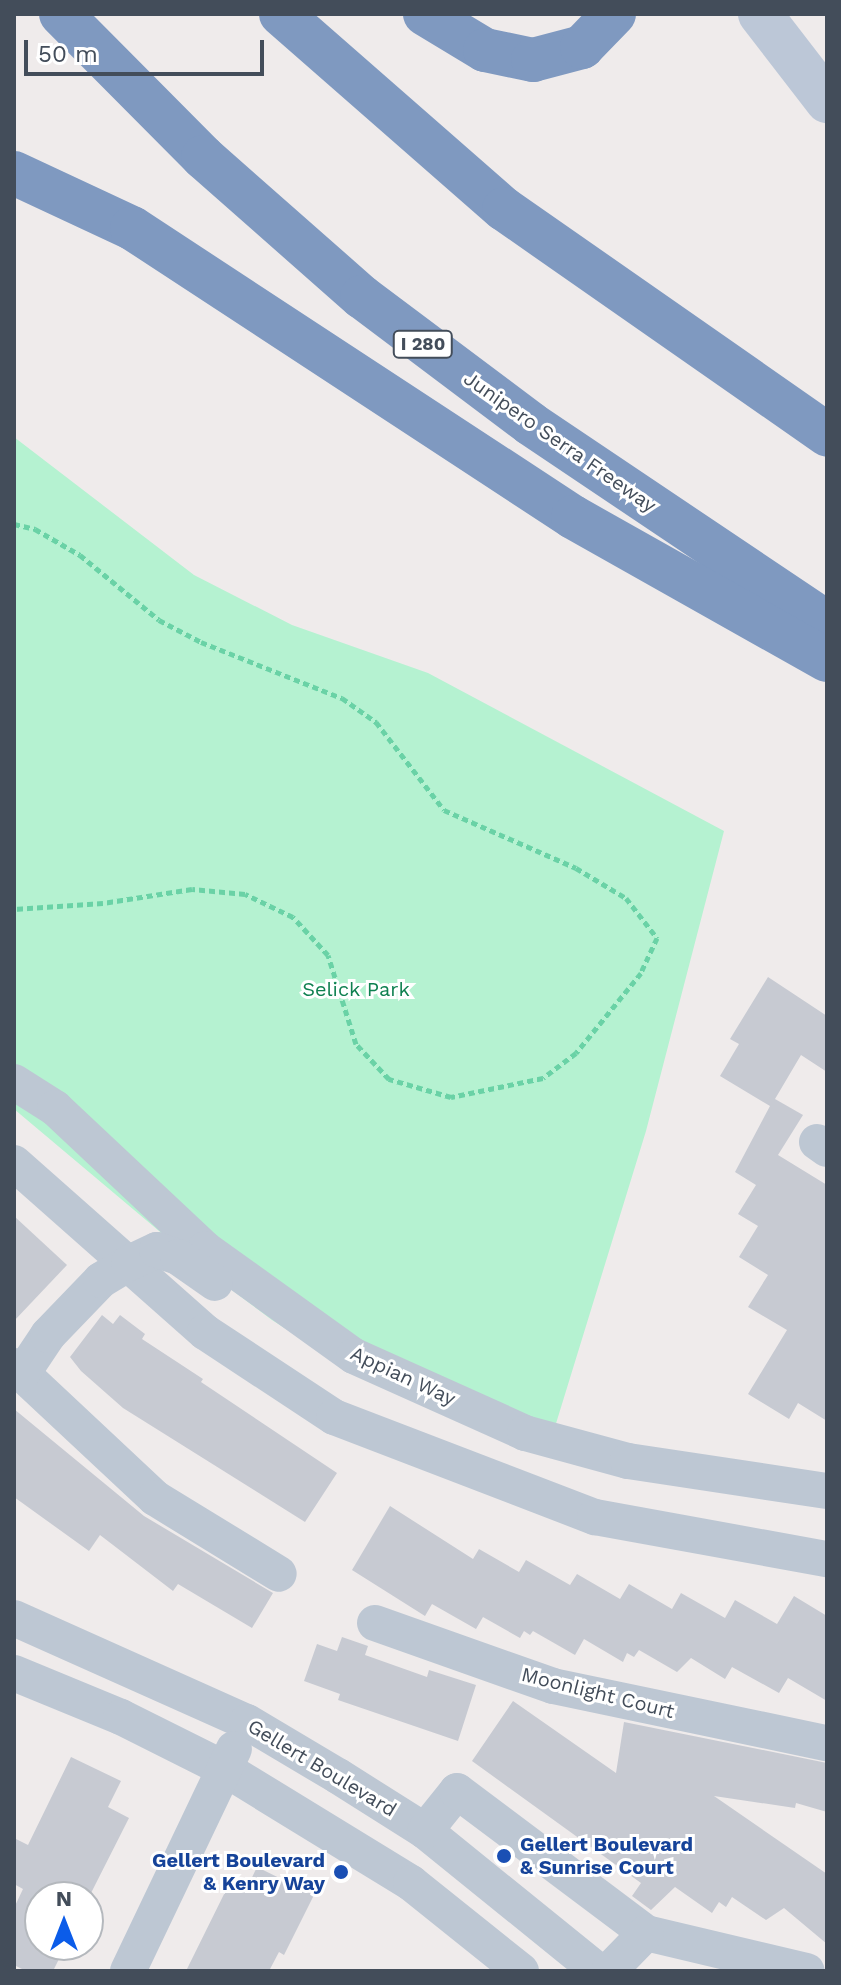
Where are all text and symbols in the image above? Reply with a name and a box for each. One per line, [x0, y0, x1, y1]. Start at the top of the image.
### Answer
scale bar [28, 24, 268, 74]
text: 50 m [38, 40, 98, 68]
road number: I 280 [391, 330, 455, 358]
street label: Junipero Serra Freeway [459, 366, 661, 518]
park label: Selick Park [302, 977, 410, 1001]
street label: Appian Way [346, 1341, 460, 1411]
street label: Moonlight Court [519, 1662, 677, 1724]
street label: Gellert Boulevard [243, 1714, 401, 1822]
place label: Gellert Boulevard & Sunrise Court [520, 1832, 693, 1879]
marker: Gellert Boulevard & Sunrise Court [495, 1847, 513, 1865]
place label: Gellert Boulevard & Kenry Way [152, 1848, 325, 1895]
marker: Gellert Boulevard & Kenry Way [332, 1863, 350, 1881]
north arrow [24, 1881, 104, 1961]
text: N [56, 1886, 72, 1911]

